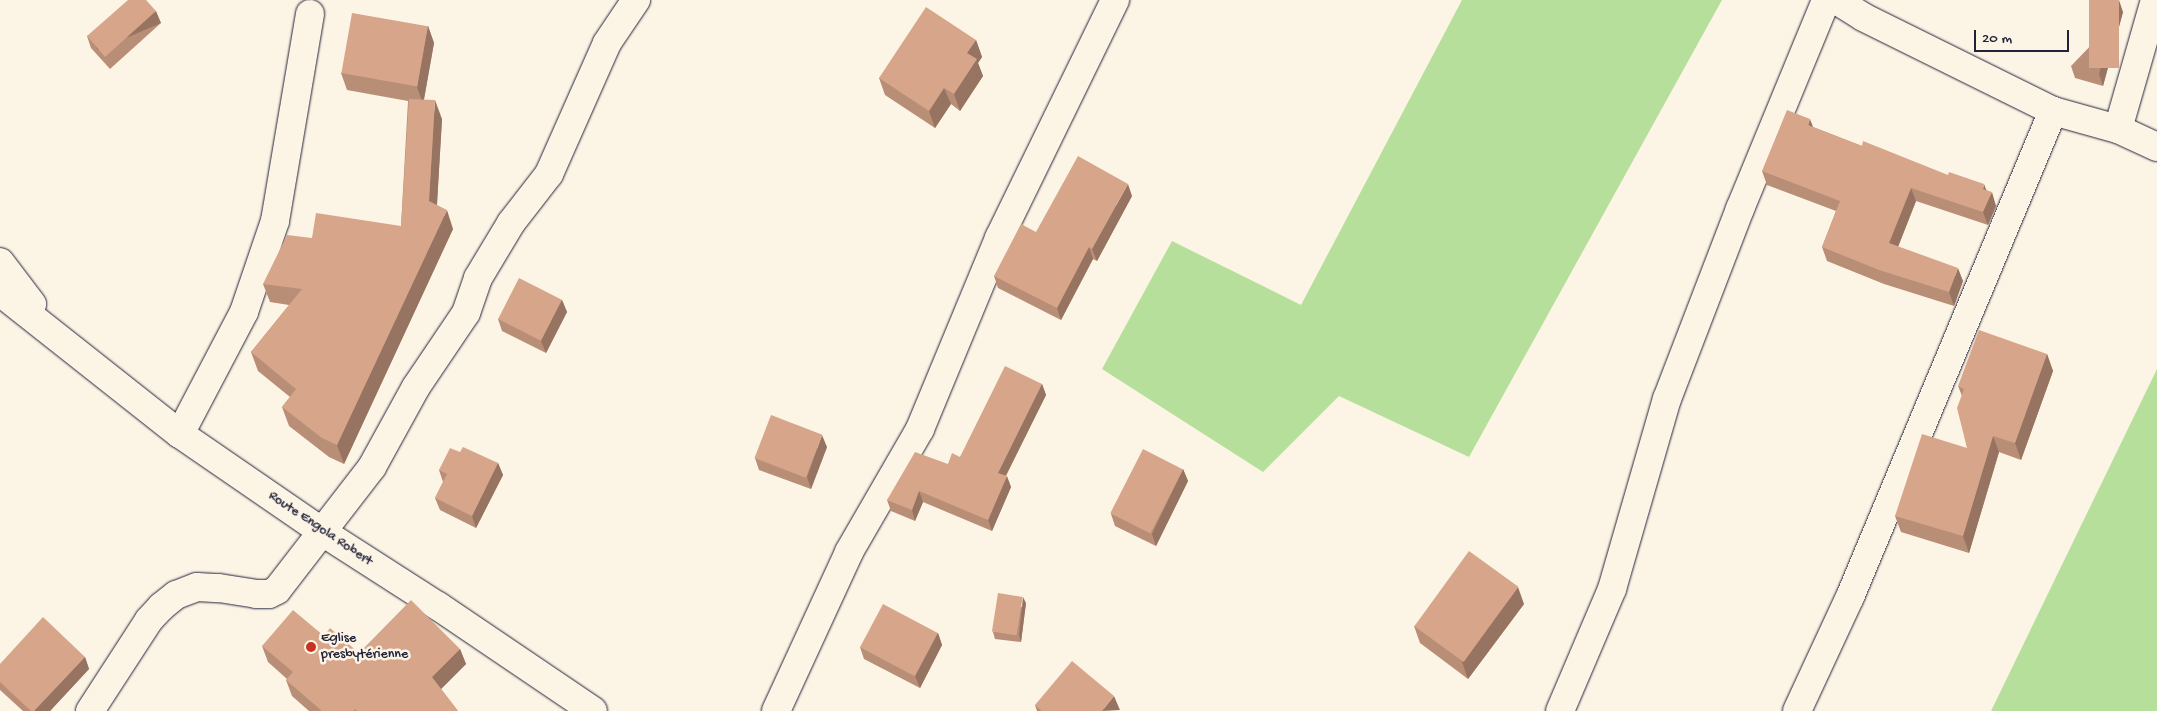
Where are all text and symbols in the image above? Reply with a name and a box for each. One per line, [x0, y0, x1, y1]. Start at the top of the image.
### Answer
scale bar [1977, 20, 2072, 52]
text: 20 m [1982, 30, 2012, 48]
street label: Route Engola Robert [265, 488, 375, 570]
place label: Eglise presbytérienne [321, 631, 408, 664]
marker: Eglise presbytérienne [305, 641, 317, 653]

